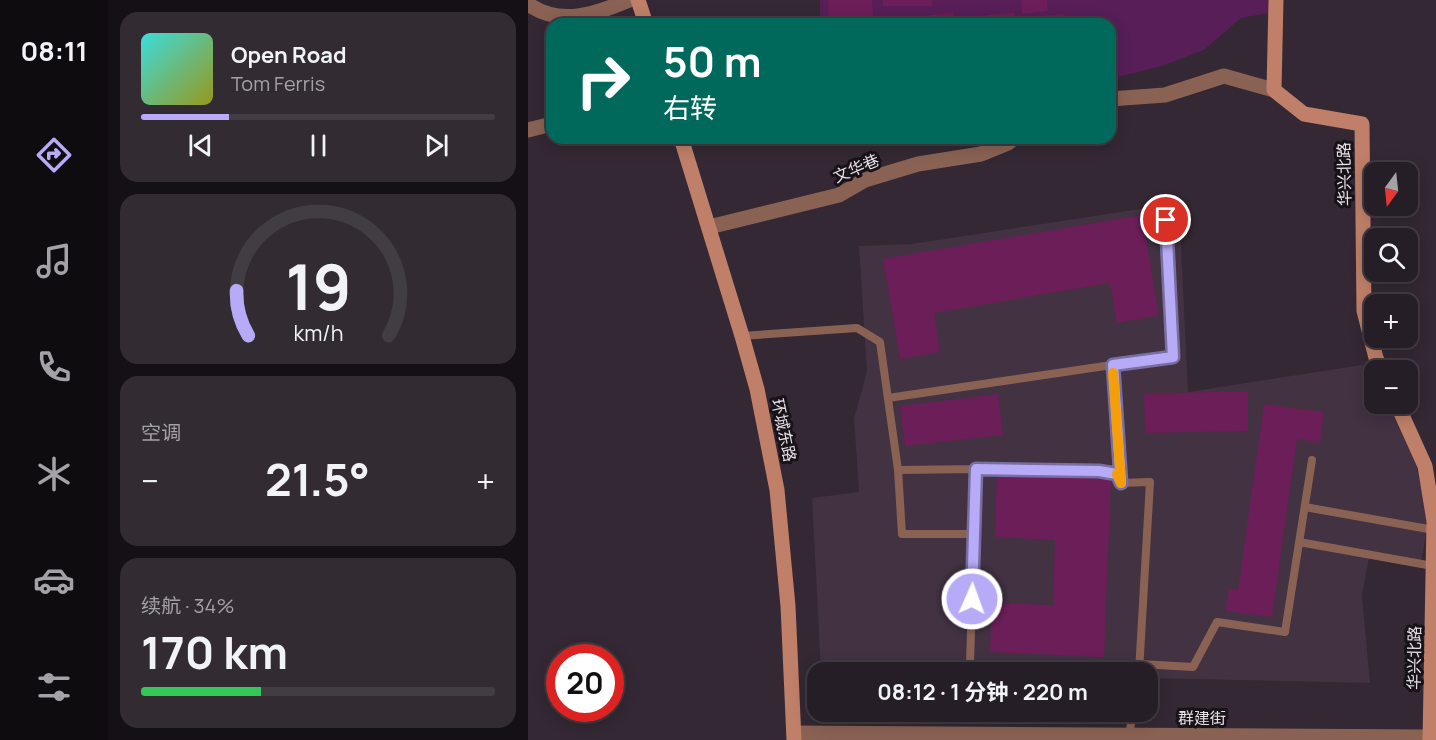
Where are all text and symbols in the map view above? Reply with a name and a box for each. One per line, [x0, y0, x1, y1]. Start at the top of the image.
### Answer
text: 08:11 [20, 32, 88, 69]
text: 50 m [663, 32, 761, 90]
text: Open Road [231, 40, 346, 70]
icon: right [564, 42, 642, 120]
text: Tom Ferris [231, 70, 325, 97]
text: 右转 [663, 89, 717, 126]
icon: previous [184, 129, 217, 162]
icon: pause [302, 129, 335, 162]
icon: next [420, 129, 453, 162]
icon: directions [33, 134, 75, 176]
street label: 华兴北路 [1332, 142, 1356, 206]
street label: 文华巷 [830, 148, 882, 188]
north arrow [1364, 162, 1418, 216]
map controls [1364, 162, 1418, 414]
pin [1140, 194, 1191, 245]
icon: arrive [1149, 203, 1182, 236]
button: search [1364, 228, 1418, 282]
icon: music [33, 240, 75, 282]
text: 19 [285, 243, 351, 329]
button: + [1364, 294, 1418, 348]
text: km/h [293, 318, 343, 347]
icon: phone [33, 346, 75, 388]
button: − [1364, 360, 1418, 414]
street label: 环城东路 [767, 396, 801, 464]
text: 空调 [141, 419, 181, 446]
text: 21.5° [265, 448, 370, 510]
icon: climate [33, 453, 75, 495]
text: − [141, 458, 159, 503]
text: + [476, 458, 495, 503]
icon: car [33, 559, 75, 601]
position arrow [940, 567, 1004, 631]
text: 续航 · 34% [141, 592, 234, 619]
text: 170 km [141, 621, 288, 683]
street label: 华兴北路 [1402, 626, 1426, 690]
speed limit sign: 20 [546, 644, 624, 722]
icon: filters [33, 666, 75, 708]
text: 08:12 · 1 分钟 · 220 m [877, 677, 1088, 707]
street label: 群建街 [1178, 707, 1226, 729]

